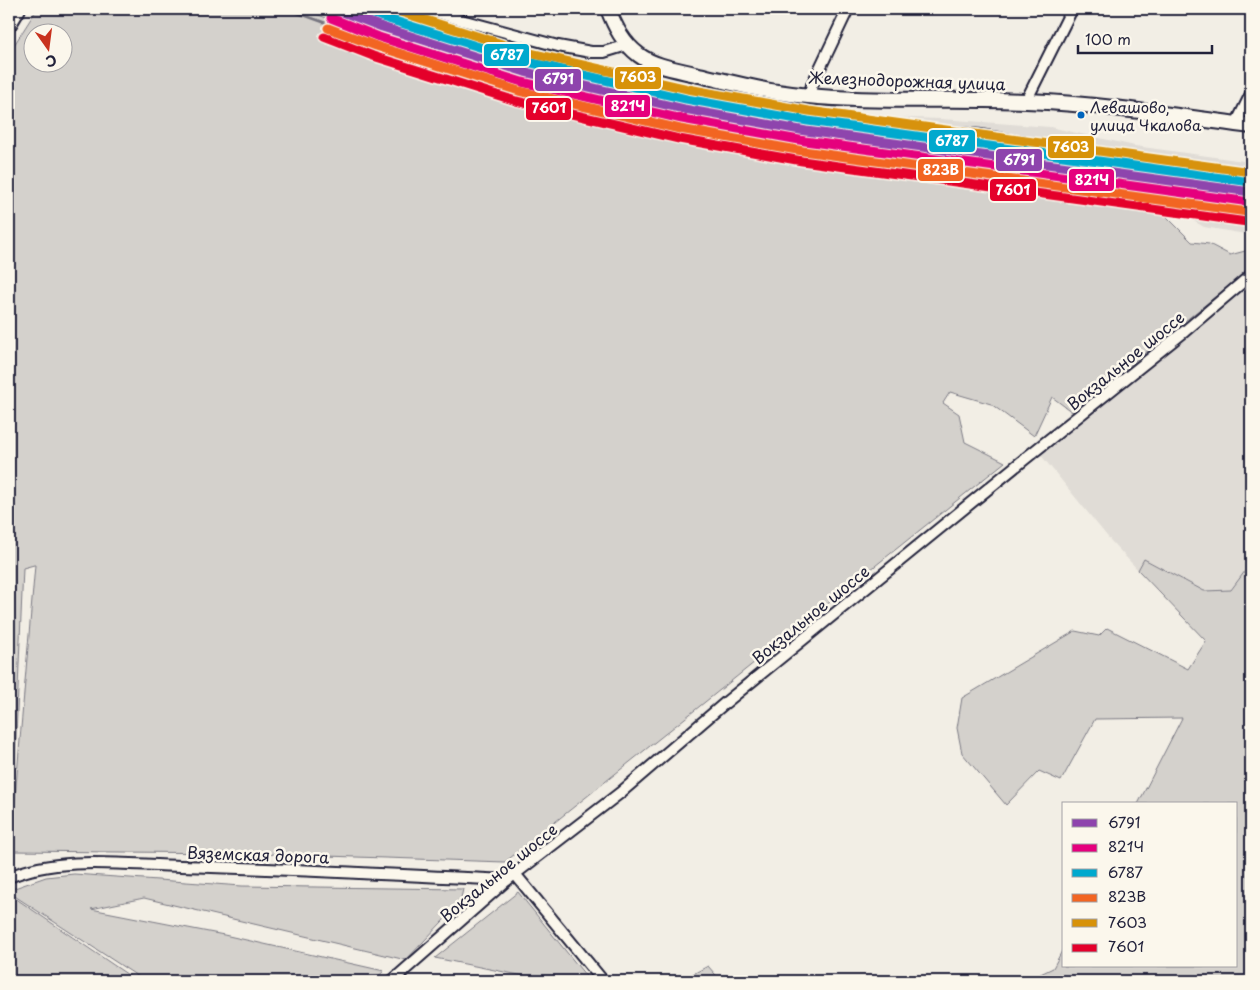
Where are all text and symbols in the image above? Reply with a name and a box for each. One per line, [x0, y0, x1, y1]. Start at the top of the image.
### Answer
north arrow [22, 22, 72, 72]
scale bar [1078, 22, 1211, 54]
text: 100 m [1085, 27, 1131, 50]
line badge: 6787 [483, 43, 530, 67]
text: 6787 [490, 44, 524, 65]
text: С [44, 50, 59, 73]
street label: Железнодорожная улица [808, 65, 1006, 95]
line badge: 7603 [614, 66, 662, 90]
text: 7603 [620, 66, 656, 87]
line badge: 6791 [534, 68, 582, 92]
text: 6791 [542, 68, 574, 89]
line badge: 821Ч [604, 94, 651, 118]
text: 821Ч [611, 95, 645, 116]
place label: Левашово, улица Чкалова [1090, 95, 1202, 136]
line badge: 7601 [525, 97, 572, 121]
text: 7601 [532, 97, 566, 118]
marker: Левашово, улица Чкалова [1076, 110, 1086, 120]
line badge: 6787 [928, 129, 976, 153]
text: 6787 [935, 130, 969, 151]
line badge: 7603 [1047, 135, 1095, 159]
text: 7603 [1053, 136, 1089, 157]
line badge: 6791 [995, 148, 1043, 172]
text: 6791 [1003, 149, 1035, 170]
line badge: 823В [917, 158, 964, 182]
text: 823В [923, 159, 959, 180]
line badge: 821Ч [1068, 168, 1115, 192]
text: 821Ч [1075, 169, 1109, 190]
line badge: 7601 [989, 178, 1037, 202]
text: 7601 [996, 179, 1030, 200]
street label: Вокзальное шоссе [1061, 305, 1189, 415]
street label: Вокзальное шоссе [746, 559, 874, 669]
legend [1062, 802, 1238, 968]
text: 6791 [1108, 810, 1141, 833]
street label: Вокзальное шоссе [434, 817, 562, 927]
text: 821Ч [1108, 834, 1144, 857]
street label: Вяземская дорога [186, 840, 330, 868]
text: 6787 [1108, 860, 1143, 883]
text: 823В [1108, 884, 1146, 907]
text: 7603 [1108, 910, 1147, 933]
text: 7601 [1108, 934, 1144, 957]

